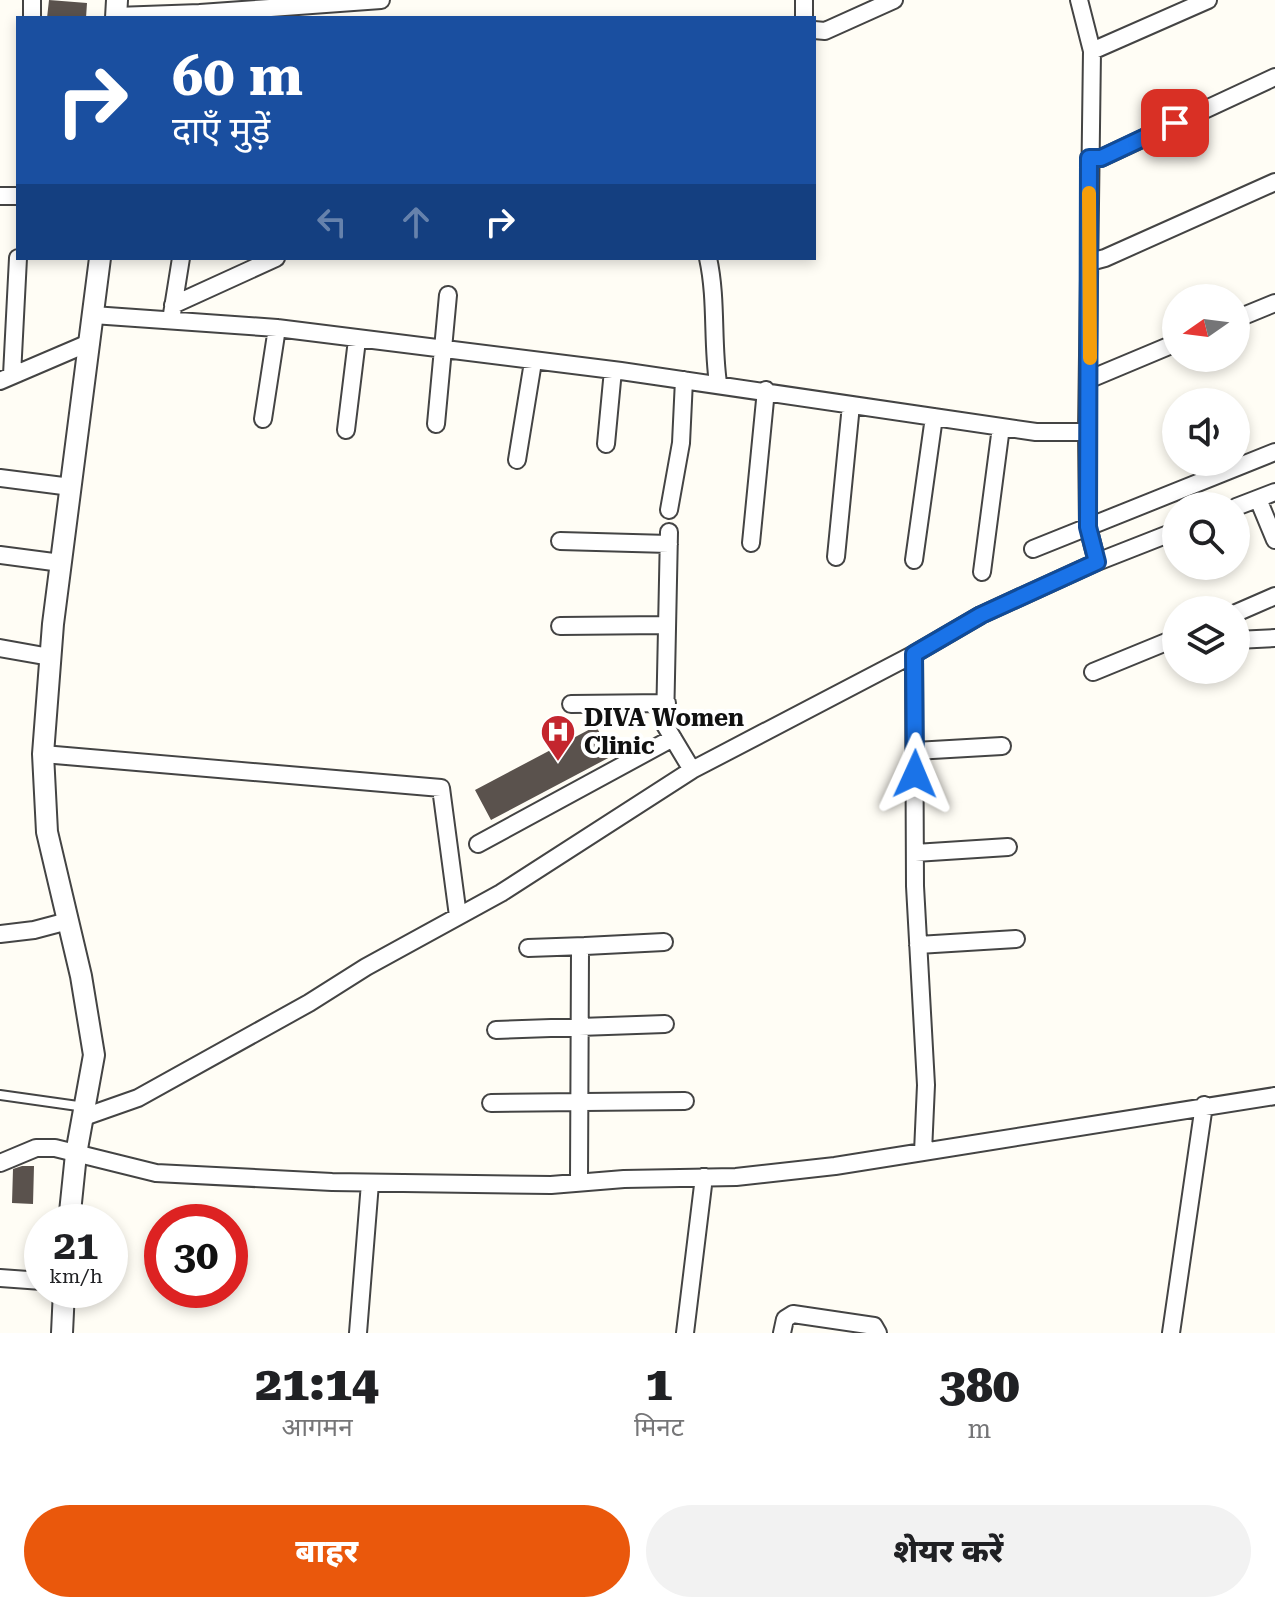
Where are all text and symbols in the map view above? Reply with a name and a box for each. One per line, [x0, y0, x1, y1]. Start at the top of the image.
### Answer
text: 60 m [172, 43, 303, 109]
icon: right [40, 48, 144, 152]
pin [1141, 89, 1209, 157]
icon: arrive [1153, 101, 1197, 145]
text: दाएँ मुड़ें [172, 110, 270, 152]
icon: left [310, 200, 354, 244]
icon: ahead [394, 200, 438, 244]
icon: right [478, 200, 522, 244]
north arrow [1162, 284, 1250, 372]
map controls [1162, 284, 1250, 684]
button: sound [1162, 388, 1250, 476]
button: search [1162, 492, 1250, 580]
button: layers [1162, 596, 1250, 684]
place label: DIVA Women Clinic [584, 704, 744, 760]
hospital icon: DIVA Women Clinic [539, 713, 577, 763]
position arrow [873, 732, 957, 816]
speed limit sign: 30 [144, 1204, 248, 1308]
text: 21 [54, 1222, 98, 1269]
text: km/h [49, 1264, 103, 1288]
text: 21:14 [255, 1356, 379, 1412]
text: 1 [645, 1356, 672, 1412]
text: 380 [939, 1358, 1020, 1414]
text: आगमन [281, 1412, 353, 1442]
text: मिनट [634, 1412, 684, 1442]
text: m [968, 1414, 991, 1444]
button: बाहर [24, 1505, 630, 1597]
button: शेयर करें [646, 1505, 1251, 1597]

